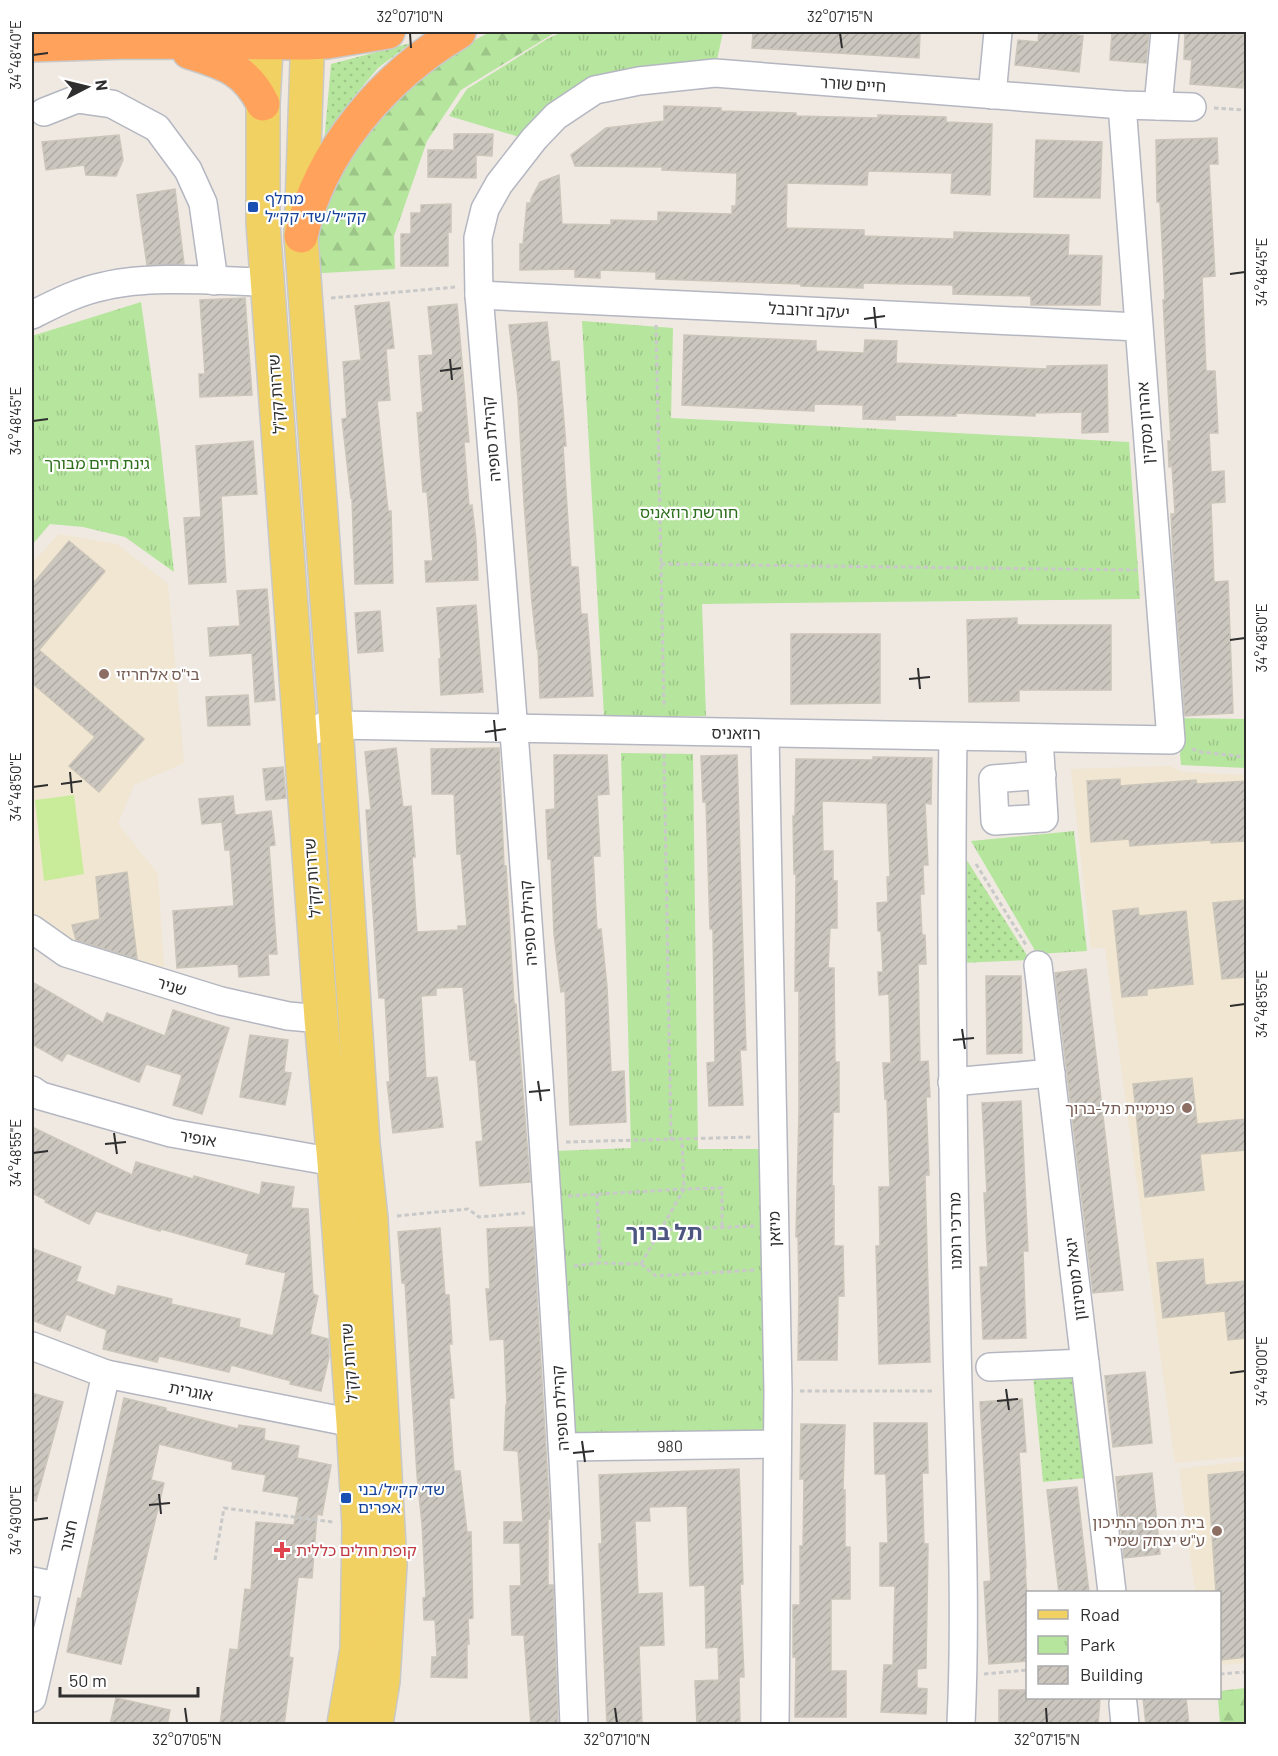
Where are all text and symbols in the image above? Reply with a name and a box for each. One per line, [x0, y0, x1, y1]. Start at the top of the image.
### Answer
text: 32°07'10"N [377, 7, 443, 25]
text: 32°07'15"N [807, 7, 873, 25]
text: 34°48'40"E [6, 20, 24, 90]
north arrow [57, 57, 117, 117]
street label: חיים שורר [819, 72, 887, 95]
text: N [92, 79, 112, 92]
place label: מחלף קק״ל/שד׳ קק״ל [265, 188, 366, 225]
marker: מחלף קק״ל/שד׳ קק״ל [246, 200, 260, 214]
text: 34°48'45"E [1252, 238, 1270, 306]
street label: יעקב זרובבל [768, 298, 850, 321]
street label: שדרות קק"ל [263, 354, 288, 434]
street label: אהרון מסקין [1132, 381, 1157, 465]
text: 34°48'45"E [6, 387, 24, 455]
street label: קהילת סופיה [477, 395, 504, 483]
park label: גינת חיים מבורך [44, 453, 150, 472]
park label: חורשת רוזאניס [640, 502, 738, 521]
text: 34°48'50"E [1252, 604, 1270, 672]
place label: בי"ס אלחריזי [116, 664, 200, 683]
marker: בי"ס אלחריזי [97, 667, 111, 681]
street label: רוזאניס [711, 723, 761, 742]
text: 34°48'50"E [6, 753, 24, 821]
street label: שדרות קק"ל [299, 838, 324, 918]
street label: קהילת סופיה [515, 879, 540, 967]
text: 34°48'55"E [1252, 970, 1270, 1038]
street label: שניר [155, 972, 189, 999]
place label: פנימיית תל-ברוך [1065, 1098, 1175, 1117]
marker: פנימיית תל-ברוך [1180, 1101, 1194, 1115]
text: 34°48'55"E [6, 1119, 24, 1187]
street label: אופיר [178, 1125, 218, 1150]
street label: מרדכי רומנו [944, 1192, 965, 1270]
street label: מיזאן [764, 1211, 783, 1247]
district label: תל ברוך [625, 1218, 703, 1244]
street label: יגאל מוסינזון [1060, 1236, 1089, 1322]
street label: שדרות קק"ל [336, 1323, 361, 1403]
text: 34°49'00"E [1252, 1336, 1270, 1406]
street label: קהילת סופיה [547, 1364, 572, 1452]
street label: אוגרית [167, 1377, 215, 1404]
street label: 980 [657, 1436, 683, 1455]
place label: שד׳ קק״ל/בני אפרים [358, 1479, 445, 1516]
text: 34°49'00"E [6, 1485, 24, 1555]
marker: שד׳ קק״ל/בני אפרים [339, 1491, 353, 1505]
place label: בית הספר התיכון ע"ש יצחק שמיר [1092, 1512, 1205, 1549]
street label: חצור [55, 1518, 80, 1554]
marker: בית הספר התיכון ע"ש יצחק שמיר [1210, 1524, 1224, 1538]
place label: קופת חולים כללית [296, 1540, 417, 1559]
marker: קופת חולים כללית [273, 1541, 291, 1559]
legend [1026, 1591, 1221, 1699]
text: Road [1080, 1603, 1120, 1625]
text: Park [1080, 1633, 1115, 1655]
scale bar [60, 1660, 198, 1698]
text: Building [1080, 1663, 1143, 1685]
text: 50 m [69, 1669, 107, 1691]
text: 32°07'05"N [152, 1730, 222, 1748]
text: 32°07'10"N [584, 1730, 650, 1748]
text: 32°07'15"N [1014, 1730, 1080, 1748]

